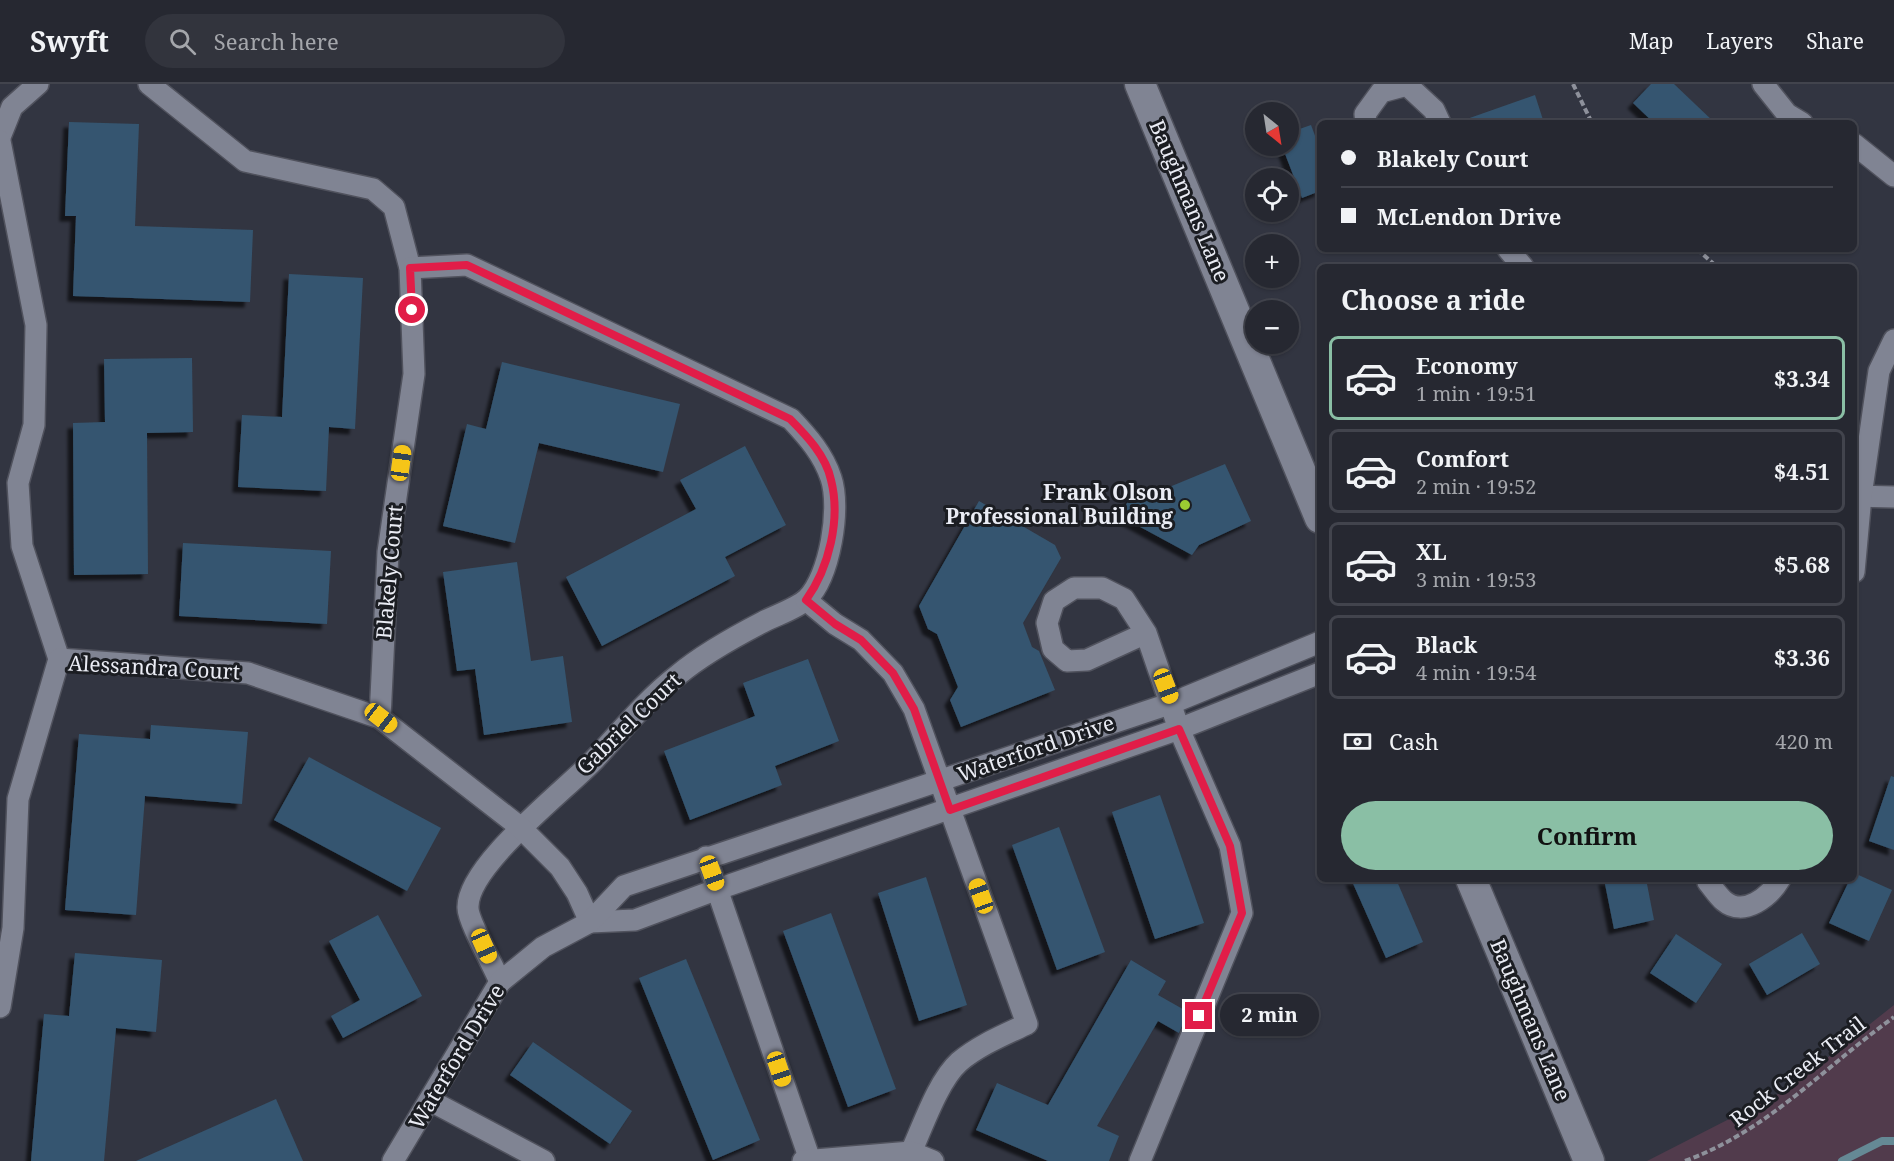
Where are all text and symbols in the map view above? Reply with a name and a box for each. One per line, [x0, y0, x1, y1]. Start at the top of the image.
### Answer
search box [145, 14, 565, 68]
text: Swyft [30, 22, 109, 60]
icon: search [166, 25, 199, 58]
text: Search here [214, 26, 339, 56]
text: Map [1629, 27, 1673, 55]
text: Layers [1706, 27, 1773, 55]
text: Share [1806, 27, 1864, 55]
north arrow [1245, 102, 1299, 156]
map controls [1245, 102, 1299, 354]
street label: Baughmans Lane [1143, 115, 1237, 286]
text: Blakely Court [1377, 143, 1528, 173]
button: locate [1245, 168, 1299, 222]
text: McLendon Drive [1377, 201, 1561, 231]
button: + [1245, 234, 1299, 288]
text: Choose a ride [1341, 281, 1526, 318]
route start [398, 296, 425, 323]
button: − [1245, 300, 1299, 354]
text: Economy [1416, 350, 1518, 380]
icon: car [1344, 351, 1398, 405]
text: $3.34 [1774, 363, 1830, 393]
text: 1 min · 19:51 [1416, 380, 1536, 407]
text: Comfort [1416, 443, 1509, 473]
car [390, 444, 412, 482]
icon: car [1344, 444, 1398, 498]
text: $4.51 [1774, 456, 1830, 486]
text: 2 min · 19:52 [1416, 473, 1536, 500]
place label: Frank Olson Professional Building [946, 478, 1173, 530]
marker: Frank Olson Professional Building [1178, 498, 1192, 512]
street label: Blakely Court [369, 504, 409, 640]
text: XL [1416, 536, 1447, 566]
icon: car [1344, 537, 1398, 591]
text: $5.68 [1774, 549, 1830, 579]
text: 3 min · 19:53 [1416, 566, 1536, 593]
text: Black [1416, 629, 1477, 659]
icon: car [1344, 630, 1398, 684]
text: $3.36 [1774, 642, 1830, 672]
street label: Alessandra Court [67, 649, 241, 685]
text: 4 min · 19:54 [1416, 659, 1536, 686]
street label: Gabriel Court [570, 666, 687, 780]
car [1151, 666, 1181, 706]
car [361, 700, 401, 736]
street label: Waterford Drive [953, 708, 1118, 788]
icon: cash [1341, 725, 1374, 758]
text: Cash [1389, 726, 1439, 756]
text: 420 m [1775, 728, 1833, 755]
button: Confirm [1341, 801, 1833, 870]
car [697, 853, 727, 893]
car [966, 876, 996, 916]
car [468, 926, 500, 966]
street label: Baughmans Lane [1484, 934, 1578, 1105]
street label: Waterford Drive [402, 979, 510, 1134]
callout: 2 min [1220, 995, 1319, 1037]
text: 2 min [1241, 1001, 1298, 1028]
route end [1185, 1002, 1212, 1029]
street label: Rock Creek Trail [1724, 1009, 1871, 1133]
car [765, 1049, 793, 1089]

